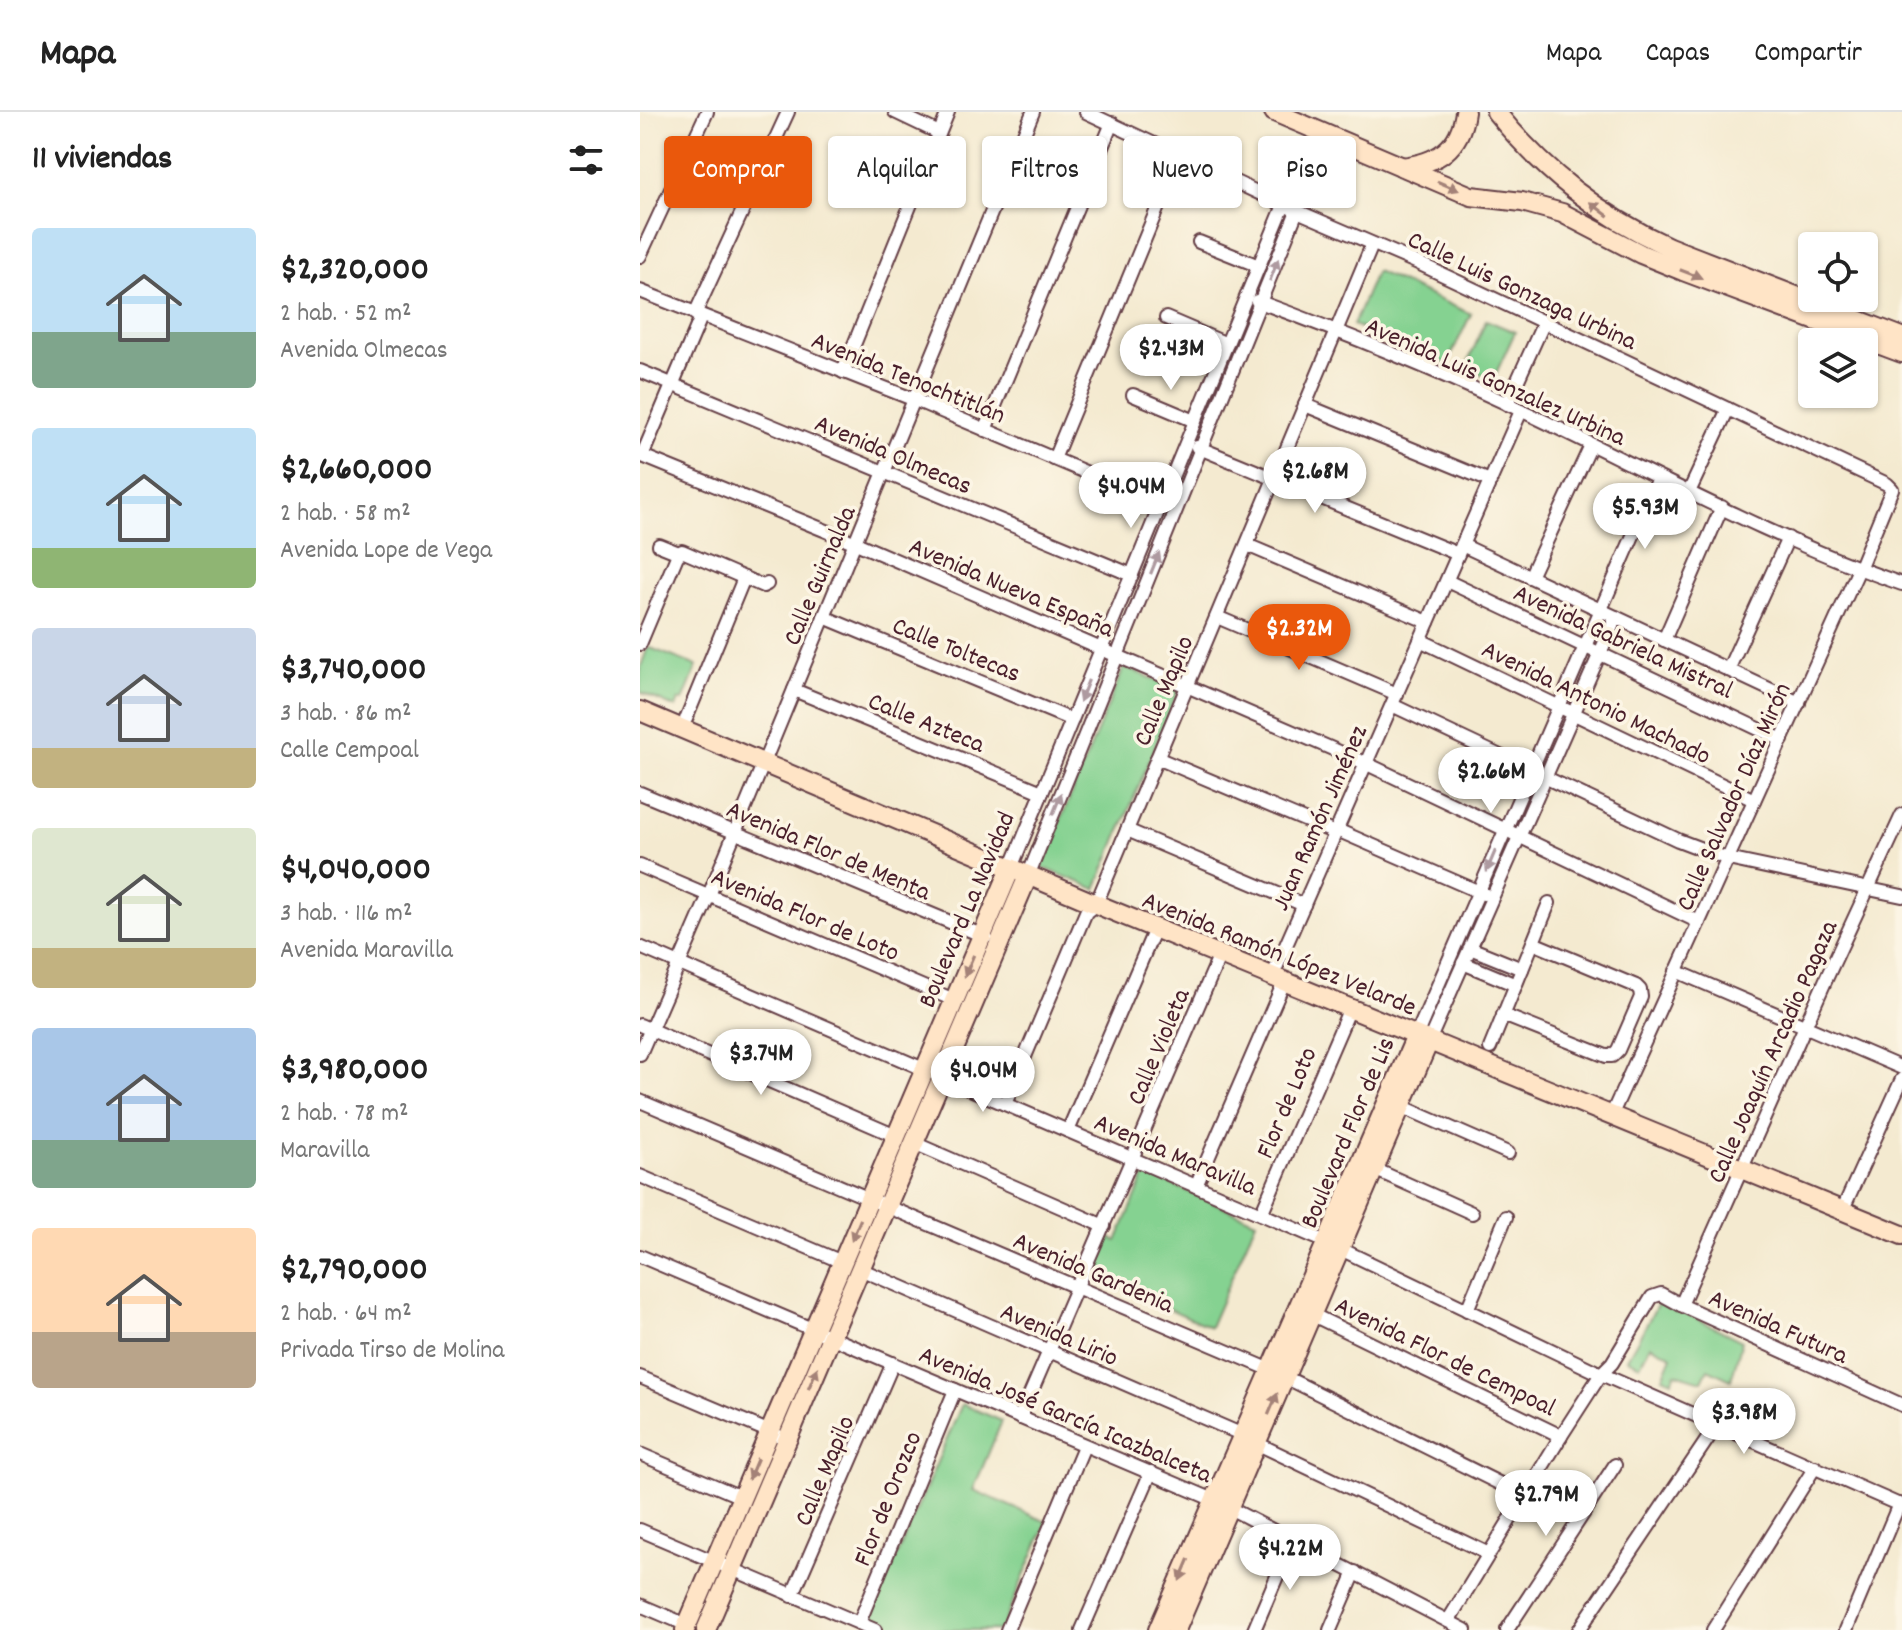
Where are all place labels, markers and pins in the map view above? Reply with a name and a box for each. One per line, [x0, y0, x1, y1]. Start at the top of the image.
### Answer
pin: $2.43M [1106, 324, 1236, 392]
pin: $2.68M [1250, 447, 1380, 515]
pin: $4.04M [1066, 462, 1196, 530]
pin: $5.93M [1580, 483, 1710, 551]
pin: $2.32M [1234, 604, 1364, 672]
pin: $2.66M [1426, 747, 1556, 815]
pin: $3.74M [696, 1029, 826, 1097]
pin: $4.04M [918, 1046, 1048, 1114]
pin: $3.98M [1679, 1388, 1809, 1456]
pin: $2.79M [1481, 1470, 1611, 1538]
pin: $4.22M [1225, 1524, 1355, 1592]

